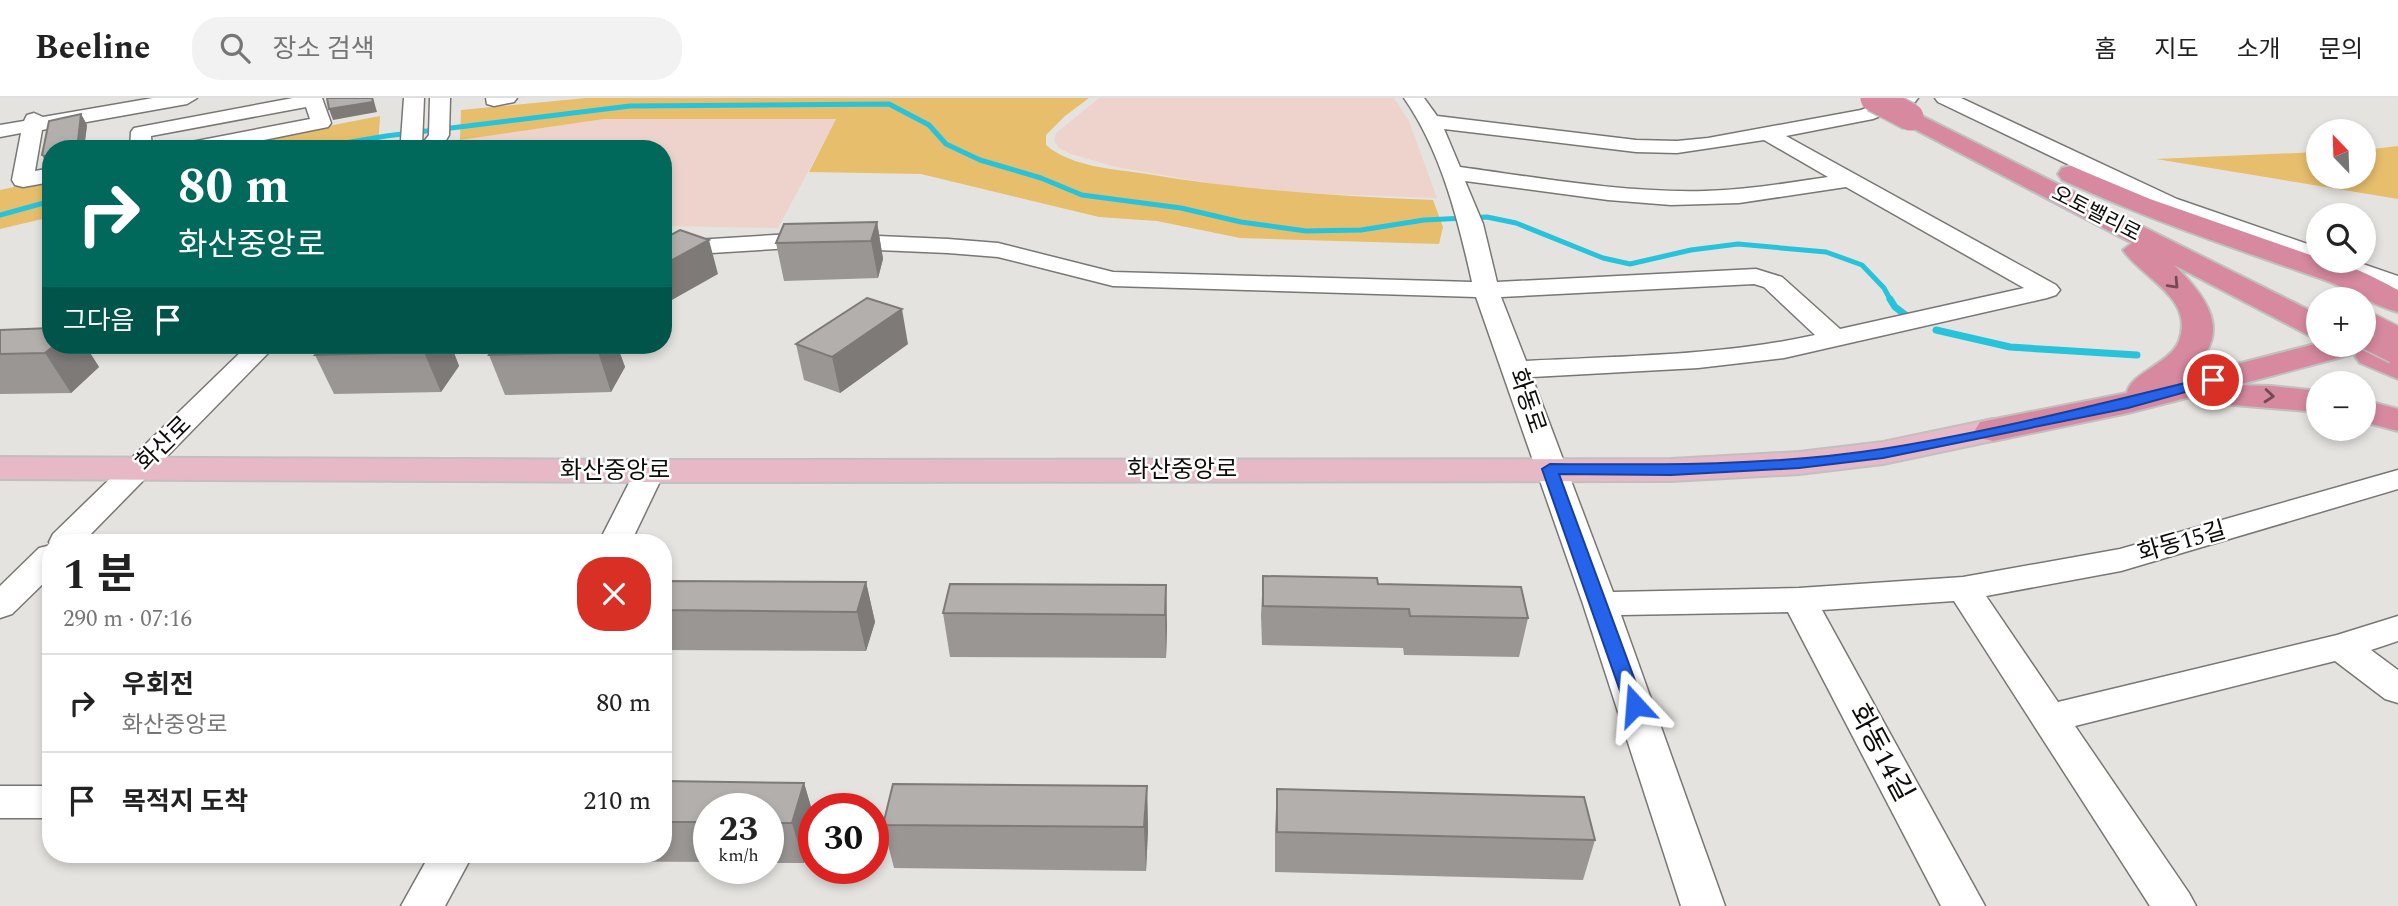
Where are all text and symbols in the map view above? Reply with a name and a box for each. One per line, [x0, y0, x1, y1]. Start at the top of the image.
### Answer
search box [192, 17, 682, 80]
text: Beeline [35, 23, 150, 73]
icon: search [216, 29, 254, 67]
text: 장소 검색 [272, 29, 375, 69]
text: 홈 [2094, 32, 2116, 68]
text: 지도 [2154, 32, 2199, 68]
text: 소개 [2237, 32, 2281, 68]
text: 문의 [2319, 32, 2363, 68]
north arrow [2306, 119, 2376, 189]
map controls [2306, 119, 2376, 441]
text: 80 m [178, 150, 289, 225]
icon: right [63, 168, 154, 259]
street label: 오토밸리로 [2046, 178, 2146, 250]
button: search [2306, 203, 2376, 273]
text: 화산중앙로 [178, 221, 325, 270]
one-way arrow [2166, 276, 2178, 289]
button: + [2306, 287, 2376, 357]
text: 그다음 [63, 301, 135, 341]
icon: arrive [149, 301, 187, 339]
pin [2183, 350, 2243, 410]
icon: arrive [2194, 361, 2232, 399]
street label: 화동로 [1499, 364, 1555, 438]
button: − [2306, 371, 2376, 441]
one-way arrow [2264, 388, 2275, 403]
street label: 화산로 [128, 408, 200, 480]
street label: 화산중앙로 [1127, 452, 1237, 488]
street label: 화산중앙로 [560, 453, 670, 489]
street label: 화동15길 [2134, 512, 2230, 572]
text: 1 분 [63, 544, 136, 607]
button: close [577, 557, 651, 631]
text: 290 m · 07:16 [63, 602, 192, 637]
text: 우회전 [122, 665, 194, 705]
position arrow [1598, 668, 1672, 742]
text: 80 m [596, 683, 651, 723]
icon: right [63, 684, 101, 722]
street label: 화동14길 [1837, 696, 1925, 810]
text: 화산중앙로 [122, 708, 228, 743]
text: 210 m [583, 781, 651, 821]
icon: arrive [63, 782, 101, 820]
text: 목적지 도착 [122, 782, 248, 822]
speed limit sign: 30 [798, 793, 889, 884]
text: 23 [719, 803, 758, 856]
text: km/h [718, 842, 759, 869]

